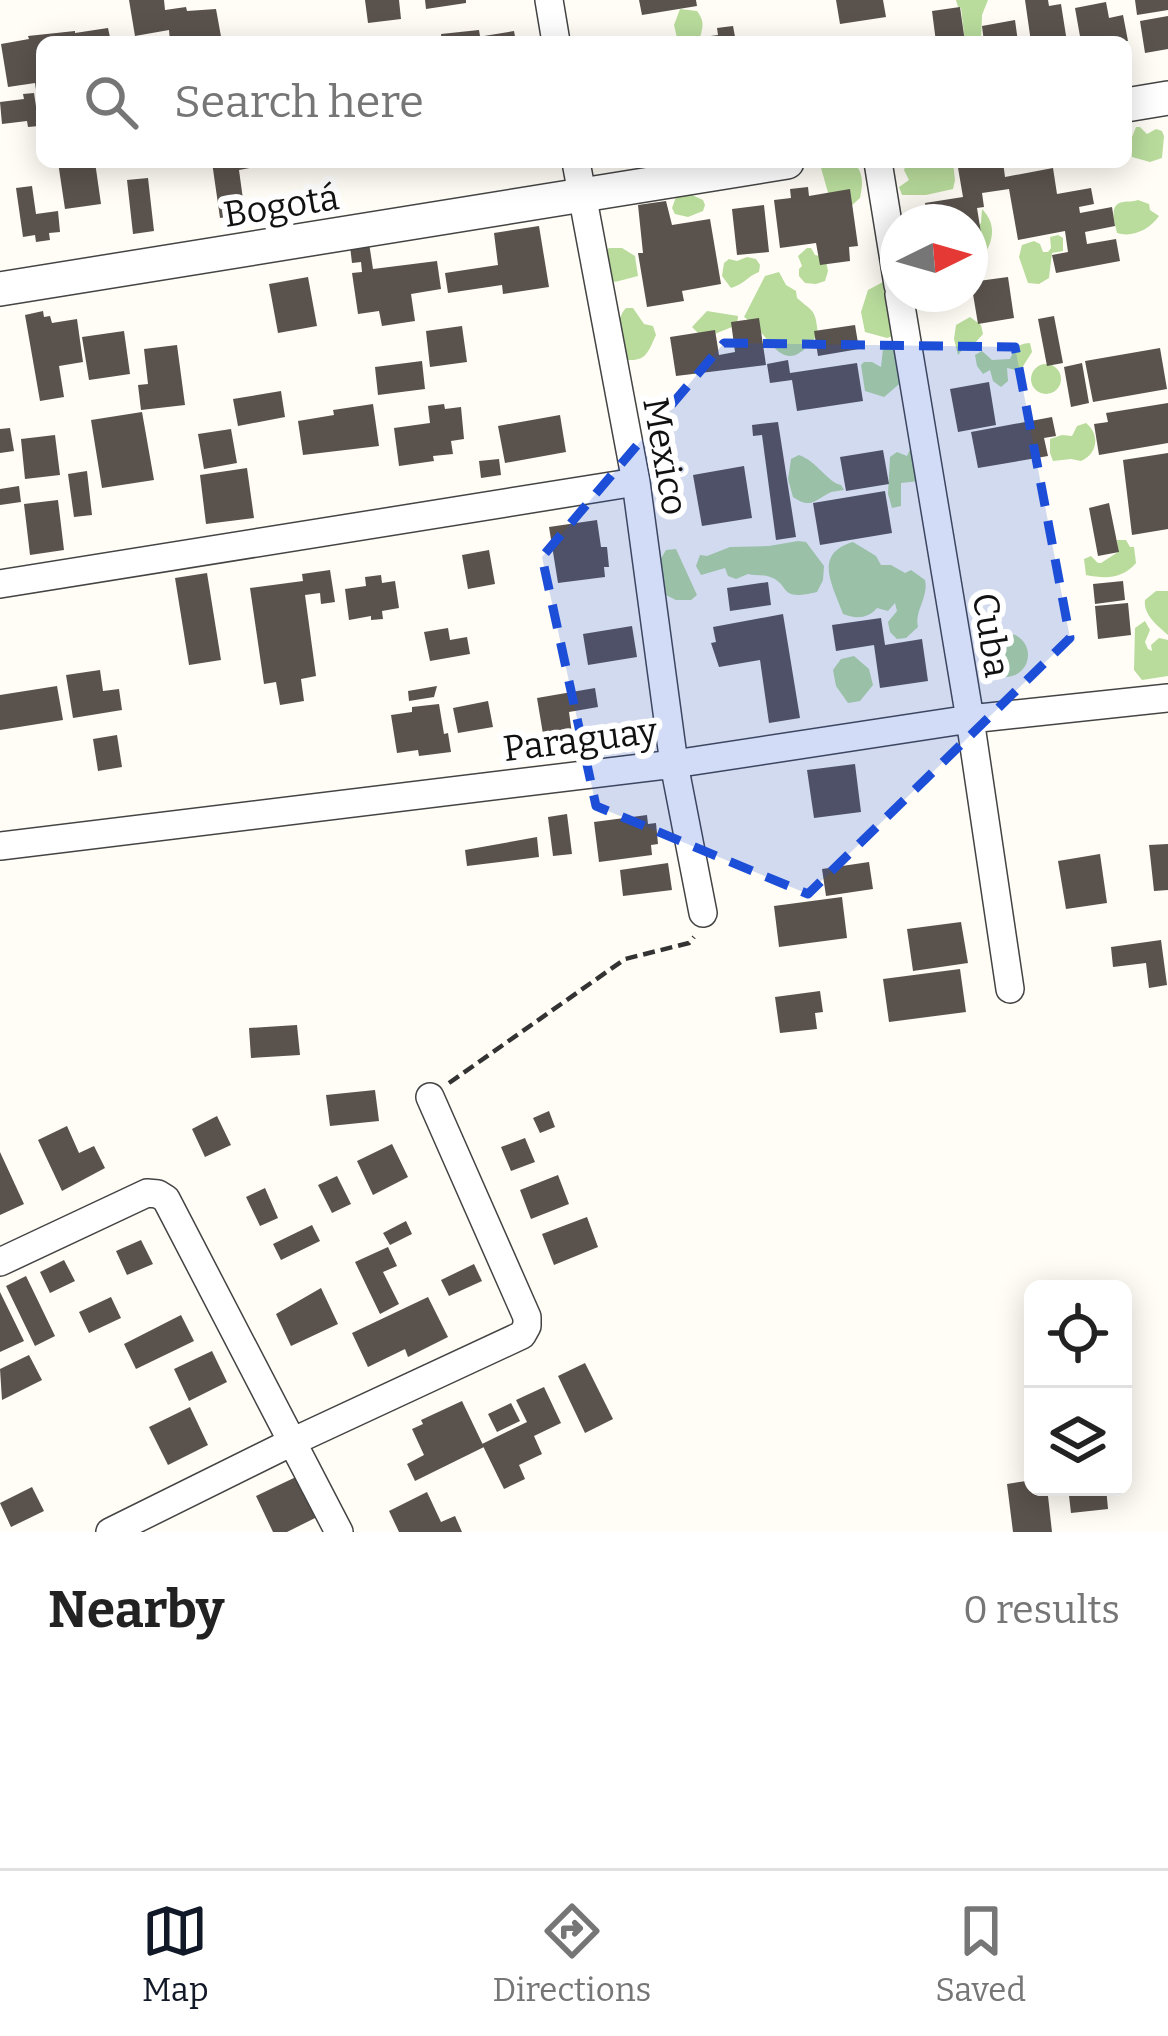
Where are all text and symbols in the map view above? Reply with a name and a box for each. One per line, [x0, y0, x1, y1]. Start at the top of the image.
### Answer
search box [36, 36, 1132, 168]
icon: search [78, 69, 144, 135]
text: Search here [174, 75, 424, 129]
street label: Bogotá [220, 175, 342, 237]
north arrow [880, 204, 988, 312]
street label: Mexico [633, 394, 697, 518]
street label: Cuba [963, 590, 1019, 681]
street label: Paraguay [501, 709, 661, 771]
map controls [1024, 1280, 1132, 1496]
button: locate [1024, 1280, 1132, 1388]
button: layers [1024, 1388, 1132, 1496]
text: Nearby [48, 1579, 224, 1641]
text: 0 results [963, 1587, 1120, 1633]
tab: Map [142, 1898, 209, 2010]
tab: Directions [493, 1898, 651, 2010]
tab: Saved [935, 1898, 1026, 2010]

